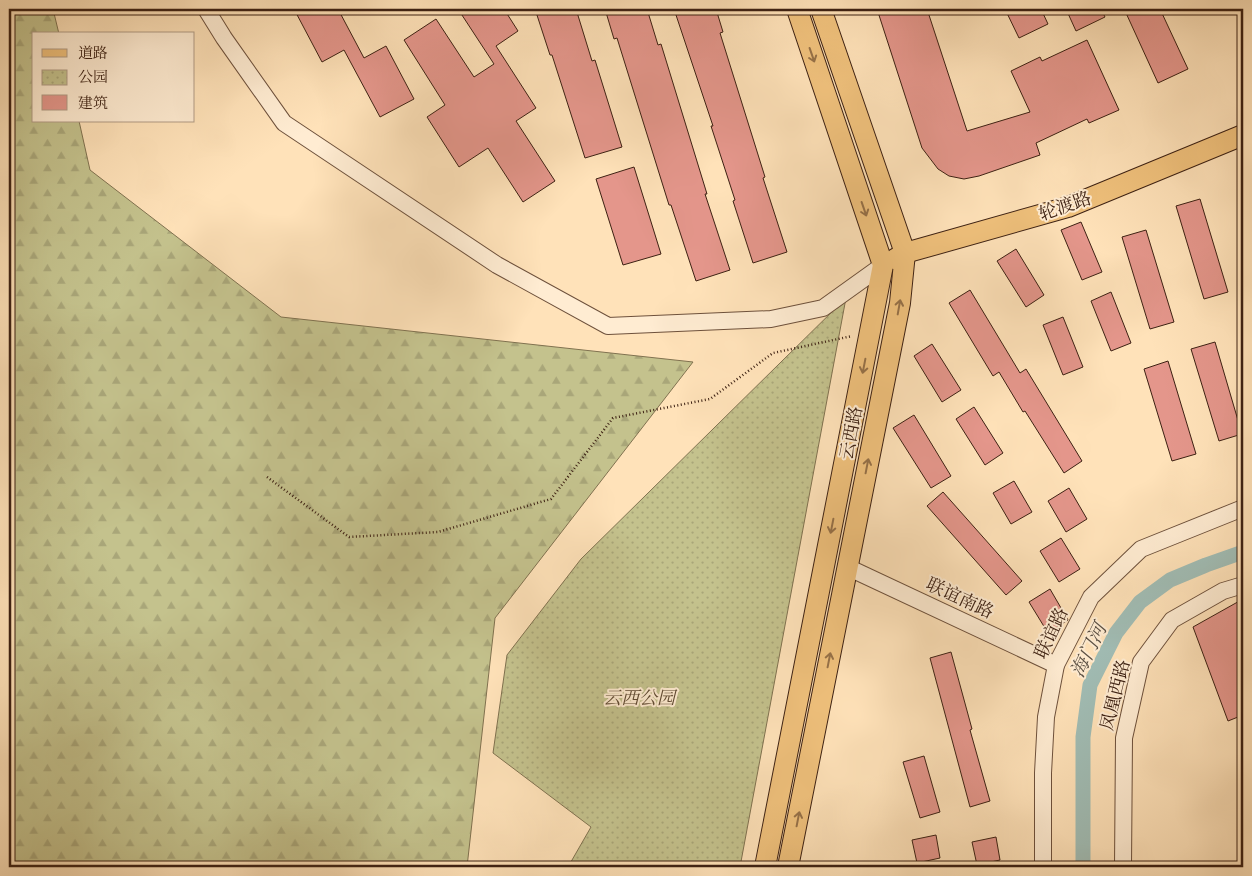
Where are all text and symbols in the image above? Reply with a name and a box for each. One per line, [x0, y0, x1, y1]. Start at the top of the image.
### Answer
legend [32, 32, 195, 122]
text: 道路 [78, 42, 108, 63]
one-way arrow [808, 47, 818, 63]
text: 公园 [78, 66, 108, 87]
text: 建筑 [78, 92, 108, 113]
street label: 轮渡路 [1035, 184, 1095, 227]
one-way arrow [860, 201, 870, 217]
one-way arrow [894, 299, 904, 315]
one-way arrow [858, 358, 868, 374]
street label: 云西路 [832, 404, 869, 462]
one-way arrow [863, 459, 873, 475]
one-way arrow [827, 517, 837, 533]
street label: 联谊南路 [922, 570, 999, 625]
street label: 联谊路 [1027, 603, 1074, 663]
water label: 海门河 [1063, 616, 1114, 682]
one-way arrow [825, 652, 834, 668]
street label: 凤凰西路 [1093, 657, 1136, 733]
park label: 云西公园 [603, 684, 678, 711]
one-way arrow [794, 812, 803, 828]

